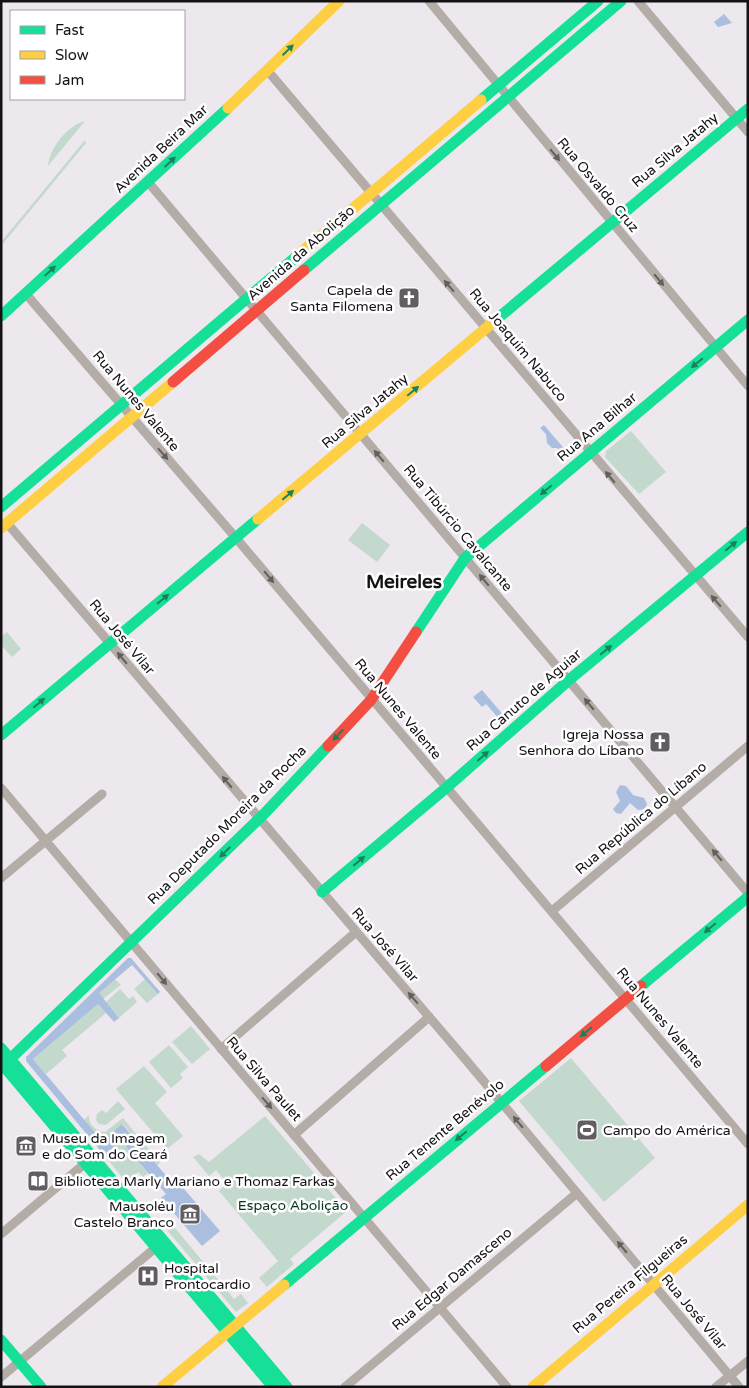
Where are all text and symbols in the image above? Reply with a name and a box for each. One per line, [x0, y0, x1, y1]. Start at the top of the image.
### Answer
legend [10, 10, 185, 100]
text: Fast [55, 21, 85, 39]
one-way arrow [282, 44, 294, 56]
text: Slow [55, 46, 89, 64]
text: Jam [55, 71, 84, 89]
street label: Avenida Beira Mar [111, 101, 212, 197]
street label: Rua Silva Jatahy [628, 109, 722, 191]
street label: Rua Osvaldo Cruz [554, 134, 642, 236]
one-way arrow [549, 148, 561, 160]
one-way arrow [164, 156, 176, 168]
street label: Avenida da Abolição [244, 202, 358, 304]
one-way arrow [44, 265, 56, 277]
one-way arrow [653, 273, 664, 286]
one-way arrow [444, 279, 455, 292]
place label: Capela de Santa Filomena [290, 282, 393, 315]
street label: Rua Joaquim Nabuco [466, 285, 570, 405]
church icon: Capela de Santa Filomena [397, 286, 421, 310]
street label: Rua Nunes Valente [89, 347, 183, 455]
one-way arrow [691, 358, 704, 369]
street label: Rua Silva Jatahy [318, 370, 412, 452]
one-way arrow [406, 385, 419, 396]
street label: Rua Ana Bilhar [554, 388, 641, 465]
one-way arrow [157, 447, 169, 459]
one-way arrow [374, 450, 385, 463]
street label: Rua Tibúrcio Cavalcante [400, 461, 516, 595]
one-way arrow [605, 471, 616, 484]
one-way arrow [540, 484, 552, 496]
one-way arrow [281, 490, 294, 501]
one-way arrow [725, 540, 737, 552]
one-way arrow [263, 570, 274, 583]
district label: Meireles [366, 571, 442, 593]
one-way arrow [478, 575, 490, 587]
one-way arrow [157, 594, 170, 605]
one-way arrow [710, 594, 721, 607]
street label: Rua José Vilar [86, 596, 159, 679]
one-way arrow [599, 644, 612, 655]
street label: Rua Canuto de Aguiar [463, 645, 585, 755]
one-way arrow [117, 652, 128, 665]
street label: Rua Nunes Valente [351, 655, 445, 763]
one-way arrow [32, 698, 45, 709]
one-way arrow [583, 699, 595, 711]
place label: Igreja Nossa Senhora do Líbano [519, 726, 644, 759]
one-way arrow [332, 729, 344, 741]
church icon: Igreja Nossa Senhora do Líbano [648, 730, 672, 754]
street label: Rua Deputado Moreira da Rocha [144, 742, 310, 908]
one-way arrow [476, 750, 489, 761]
street label: Rua República do Líbano [572, 758, 710, 878]
one-way arrow [222, 775, 233, 788]
one-way arrow [219, 846, 231, 858]
one-way arrow [711, 849, 722, 862]
one-way arrow [352, 855, 365, 866]
street label: Rua José Vilar [348, 904, 422, 986]
one-way arrow [705, 922, 717, 934]
street label: Rua Nunes Valente [613, 964, 707, 1072]
one-way arrow [156, 973, 167, 985]
one-way arrow [407, 992, 418, 1005]
one-way arrow [579, 1027, 592, 1038]
street label: Rua Silva Paulet [223, 1033, 306, 1125]
street label: Rua Tenente Benévolo [382, 1076, 508, 1184]
one-way arrow [261, 1097, 273, 1109]
one-way arrow [512, 1116, 523, 1129]
sports icon: Campo do América [575, 1118, 599, 1142]
place label: Campo do América [603, 1122, 731, 1139]
place label: Museu da Imagem e do Som do Ceará [42, 1130, 168, 1163]
one-way arrow [455, 1131, 468, 1142]
museum icon: Museu da Imagem e do Som do Ceará [14, 1134, 38, 1158]
library icon: Biblioteca Marly Mariano e Thomaz Farkas [26, 1169, 50, 1193]
place label: Biblioteca Marly Mariano e Thomaz Farkas [54, 1173, 335, 1190]
park label: Espaço Abolição [238, 1197, 348, 1214]
place label: Mausoléu Castelo Branco [74, 1198, 174, 1231]
museum icon: Mausoléu Castelo Branco [178, 1202, 202, 1226]
street label: Rua Edgar Damasceno [389, 1224, 515, 1334]
street label: Rua Pereira Filgueiras [569, 1231, 691, 1337]
one-way arrow [617, 1241, 628, 1253]
place label: Hospital Prontocardio [164, 1260, 250, 1293]
hospital icon: Hospital Prontocardio [136, 1264, 160, 1288]
street label: Rua José Vilar [658, 1271, 731, 1354]

